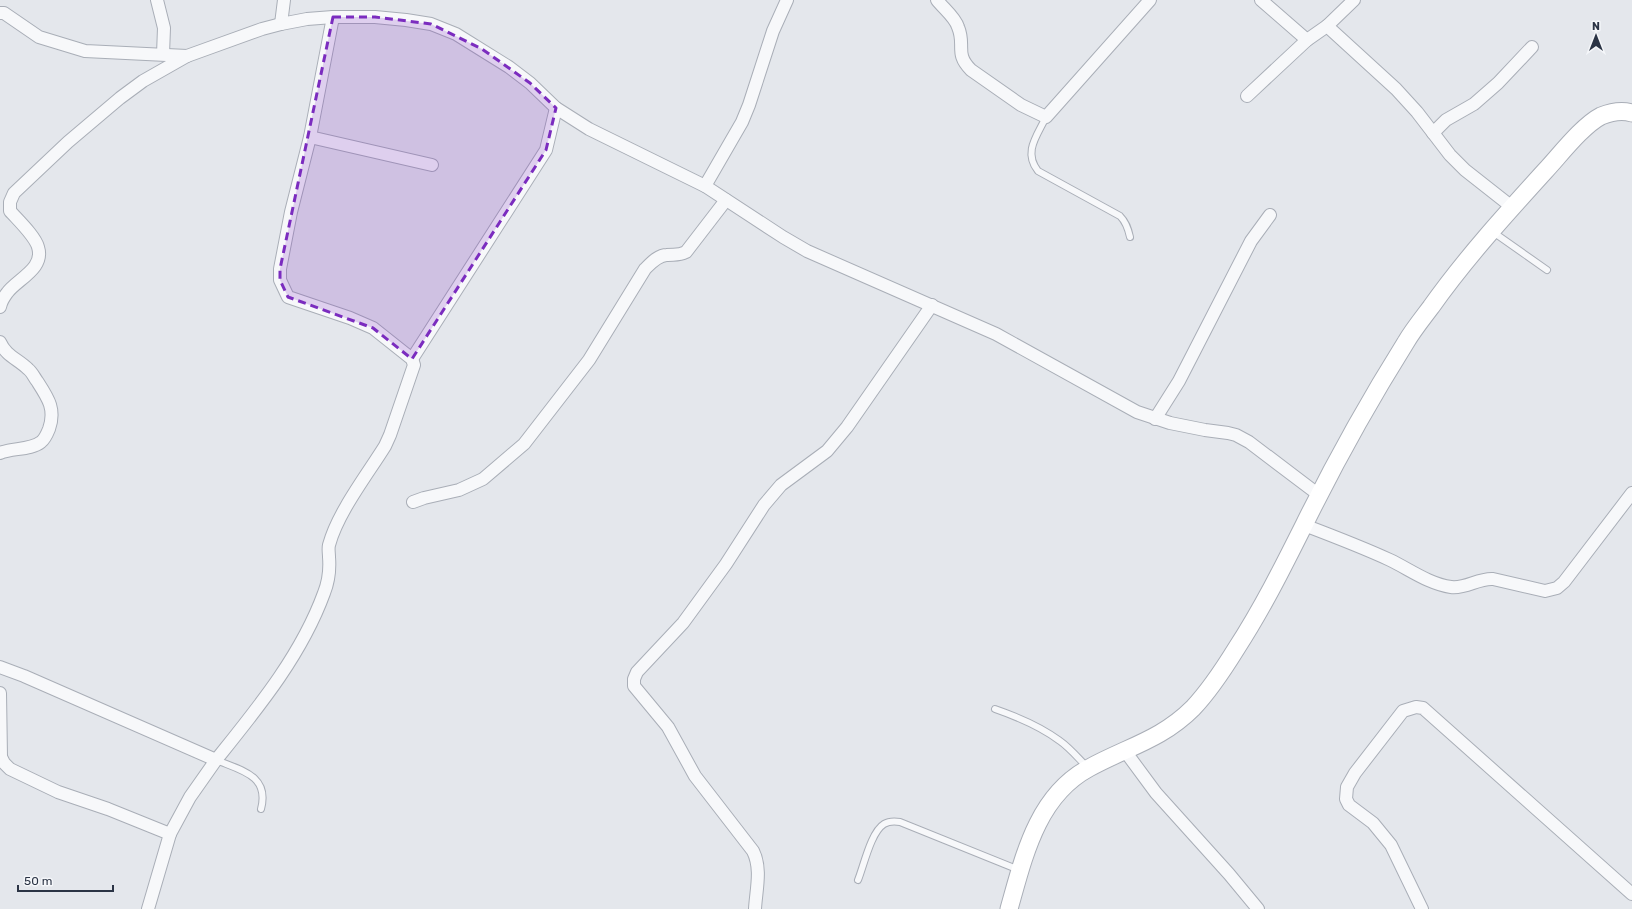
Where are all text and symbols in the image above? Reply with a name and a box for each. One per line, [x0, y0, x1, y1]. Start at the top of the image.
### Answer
north arrow [1576, 16, 1616, 56]
text: N [1592, 20, 1600, 33]
scale bar [18, 867, 113, 893]
text: 50 m [24, 874, 52, 888]

